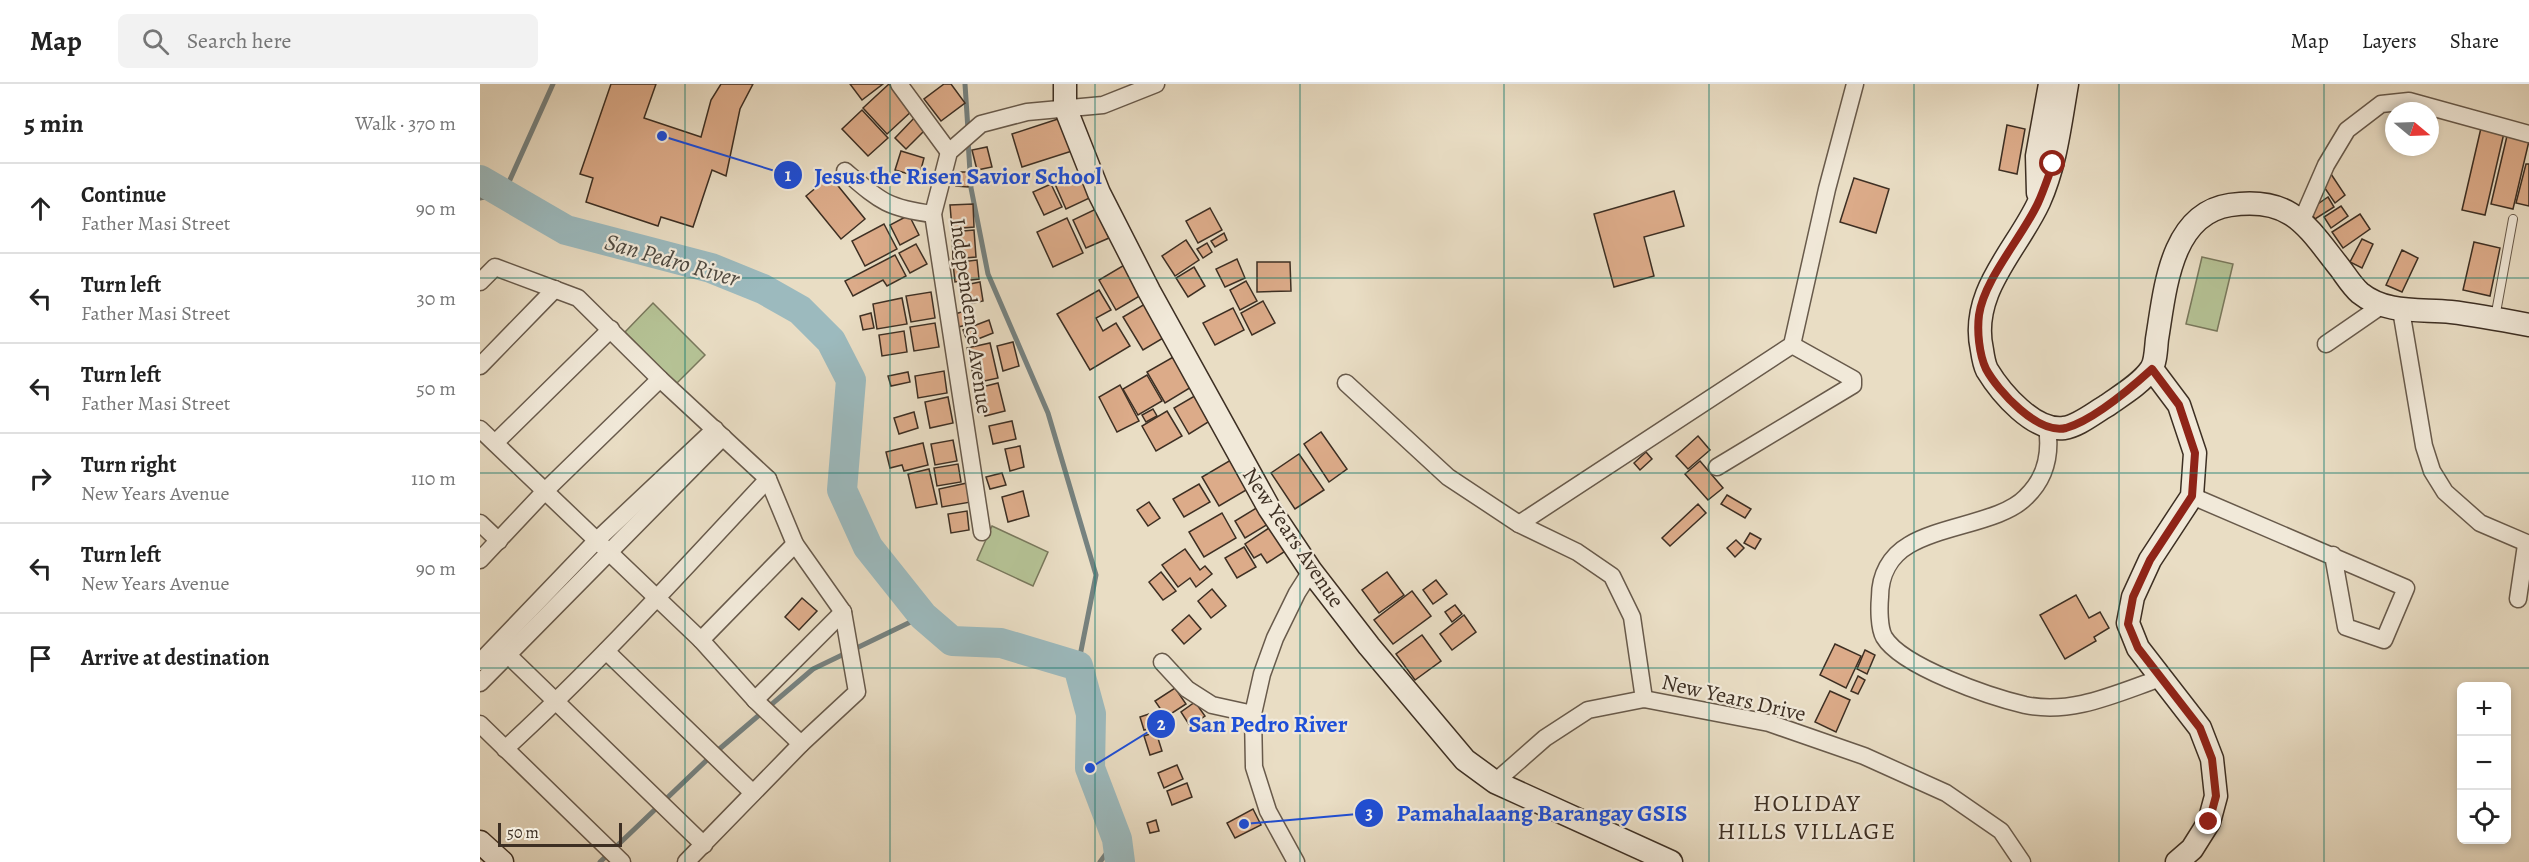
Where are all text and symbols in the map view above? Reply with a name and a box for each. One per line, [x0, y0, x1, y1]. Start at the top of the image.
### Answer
search box [118, 14, 538, 68]
text: Map [30, 22, 82, 60]
icon: search [139, 25, 172, 58]
text: Search here [187, 26, 291, 56]
text: Map [2290, 27, 2329, 55]
text: Layers [2362, 27, 2417, 55]
text: Share [2450, 27, 2499, 55]
north arrow [2385, 102, 2439, 156]
text: 5 min [24, 106, 84, 141]
text: Walk · 370 m [355, 110, 456, 137]
route start [2039, 150, 2065, 176]
callout: Jesus the Risen Savior School [773, 154, 1114, 196]
text: Jesus the Risen Savior School [814, 160, 1102, 192]
text: 1 [785, 163, 792, 187]
text: Continue [81, 180, 166, 210]
icon: ahead [24, 192, 57, 225]
text: 90 m [416, 195, 456, 222]
text: Father Masi Street [81, 210, 230, 237]
street label: Independence Avenue [942, 216, 1000, 416]
water label: San Pedro River [601, 226, 744, 295]
text: Turn left [81, 270, 161, 300]
icon: left [24, 282, 57, 315]
text: 30 m [416, 285, 456, 312]
text: Father Masi Street [81, 300, 230, 327]
text: Turn left [81, 360, 161, 390]
icon: left [24, 372, 57, 405]
text: 50 m [416, 375, 456, 402]
text: Father Masi Street [81, 390, 230, 417]
text: Turn right [81, 450, 177, 480]
street label: New Years Avenue [1235, 461, 1351, 614]
icon: right [24, 462, 57, 495]
text: 110 m [411, 465, 456, 492]
text: New Years Avenue [81, 480, 229, 507]
text: Turn left [81, 540, 161, 570]
icon: left [24, 552, 57, 585]
text: 90 m [416, 555, 456, 582]
text: New Years Avenue [81, 570, 229, 597]
icon: arrive [24, 642, 57, 675]
text: Arrive at destination [81, 643, 270, 673]
street label: New Years Drive [1659, 667, 1809, 729]
map controls [2457, 682, 2511, 844]
button: + [2457, 682, 2511, 736]
callout: San Pedro River [1146, 703, 1359, 745]
text: San Pedro River [1188, 708, 1348, 740]
text: 2 [1157, 712, 1166, 736]
button: − [2457, 736, 2511, 790]
district label: HOLIDAY HILLS VILLAGE [1717, 787, 1897, 847]
button: locate [2457, 790, 2511, 844]
callout: Pamahalaang Barangay GSIS [1354, 792, 1699, 834]
text: Pamahalaang Barangay GSIS [1397, 797, 1687, 829]
text: 3 [1365, 801, 1373, 825]
route end [2195, 808, 2221, 834]
scale bar [498, 820, 622, 848]
text: 50 m [507, 822, 539, 844]

